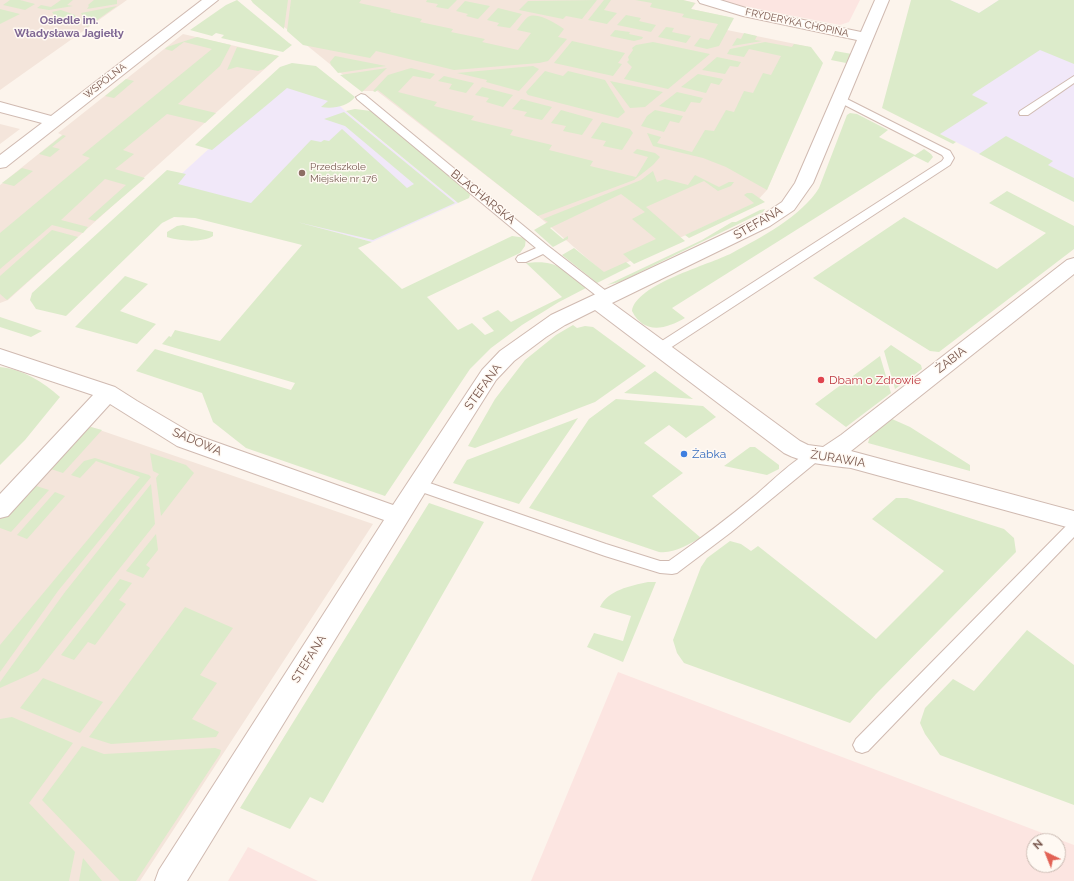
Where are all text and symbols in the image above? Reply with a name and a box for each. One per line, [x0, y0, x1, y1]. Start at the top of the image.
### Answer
street label: FRYDERYKA CHOPINA [744, 6, 850, 40]
district label: Osiedle im. Władysława Jagiełły [14, 14, 124, 40]
street label: WSPÓLNA [81, 61, 129, 101]
place label: Przedszkole Miejskie nr 176 [310, 161, 377, 184]
street label: BLACHARSKA [448, 167, 518, 227]
marker: Przedszkole Miejskie nr 176 [297, 168, 307, 178]
street label: STEFANA [731, 203, 785, 243]
street label: ŻABIA [933, 344, 969, 376]
street label: STEFANA [461, 361, 505, 413]
place label: Dbam o Zdrowie [829, 373, 921, 387]
marker: Dbam o Zdrowie [816, 375, 826, 385]
street label: SADOWA [170, 425, 224, 459]
place label: Żabka [692, 447, 726, 461]
street label: ŻURAWIA [809, 448, 867, 470]
marker: Żabka [679, 449, 689, 459]
street label: STEFANA [289, 632, 329, 686]
north arrow [1026, 833, 1066, 873]
text: N [1031, 837, 1046, 852]

